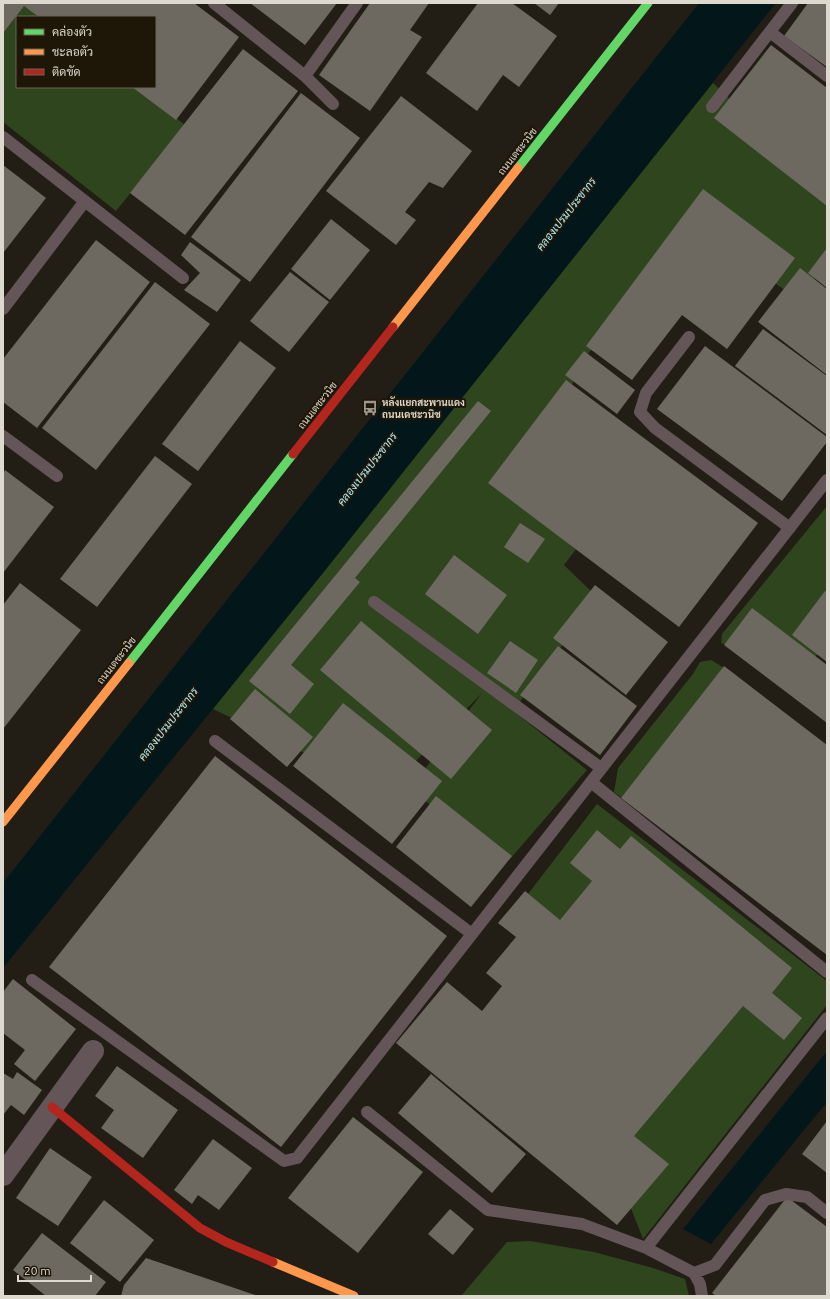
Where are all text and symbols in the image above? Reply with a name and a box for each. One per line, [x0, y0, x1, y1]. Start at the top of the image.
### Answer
legend [16, 16, 156, 88]
text: คล่องตัว [52, 25, 92, 38]
text: ชะลอตัว [52, 45, 93, 58]
text: ติดขัด [52, 65, 81, 78]
street label: ถนนเตชะวนิช [496, 126, 539, 177]
water label: คลองเปรมประชากร [534, 175, 599, 253]
street label: ถนนเตชะวนิช [296, 380, 339, 431]
place label: หลังแยกสะพานแดง ถนนเดชะวนิช [382, 396, 465, 420]
bus stop icon: หลังแยกสะพานแดง ถนนเดชะวนิช [361, 399, 379, 417]
water label: คลองเปรมประชากร [335, 430, 400, 508]
street label: ถนนเตชะวนิช [95, 635, 138, 686]
water label: คลองเปรมประชากร [136, 685, 201, 763]
scale bar [18, 1257, 91, 1283]
text: 20 m [24, 1264, 51, 1277]

